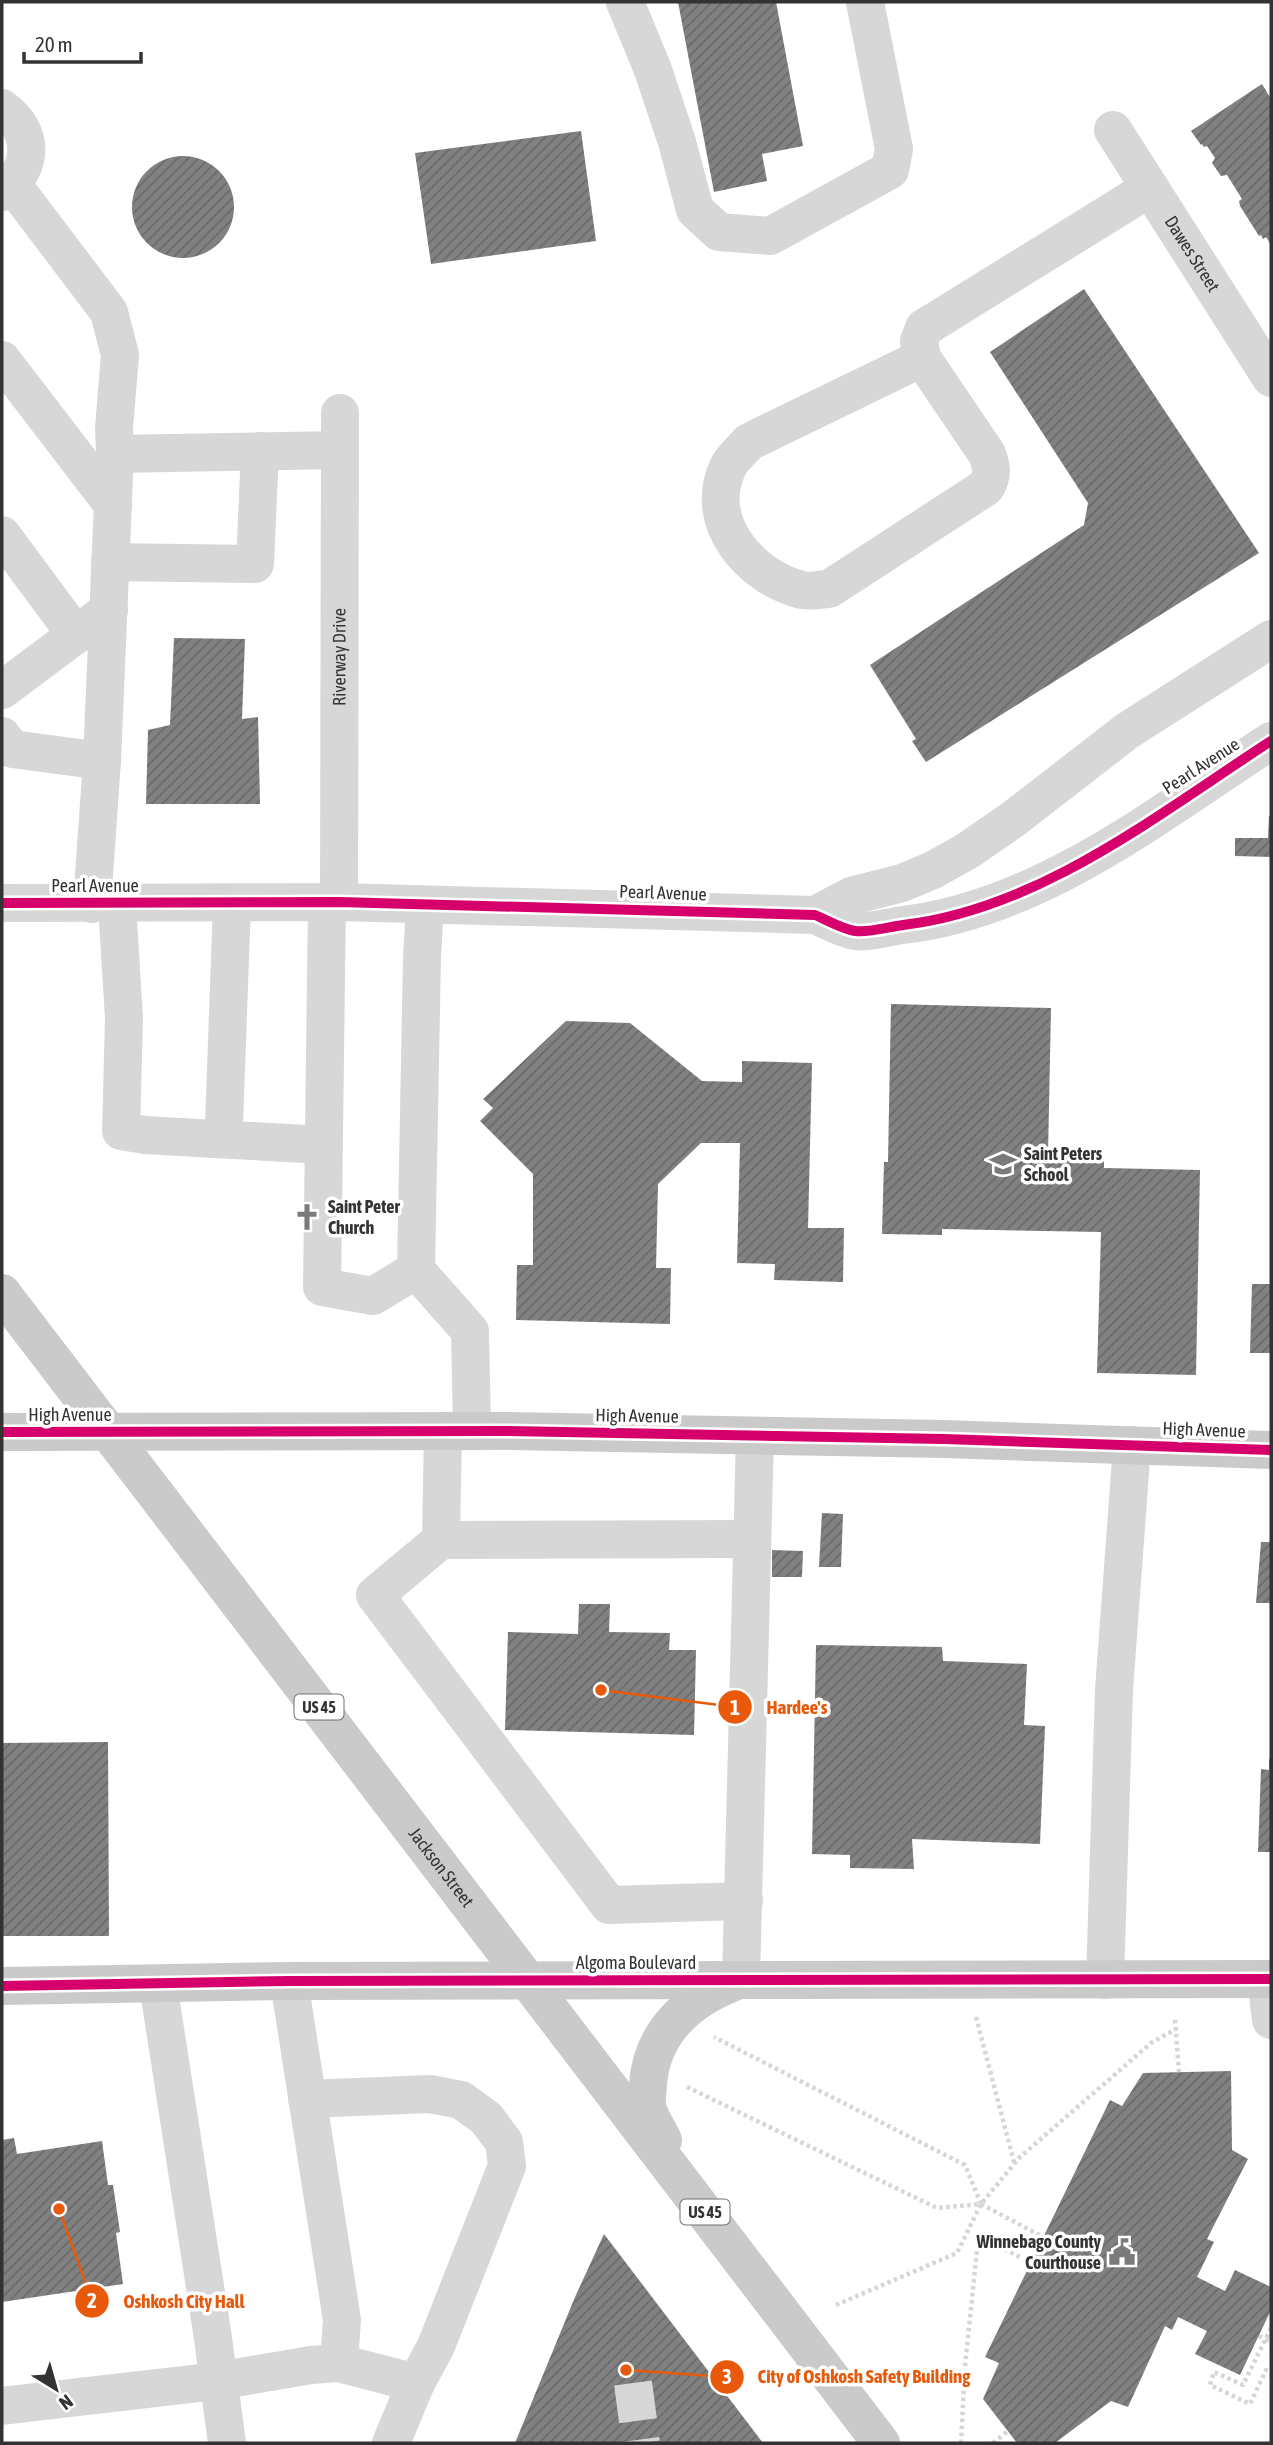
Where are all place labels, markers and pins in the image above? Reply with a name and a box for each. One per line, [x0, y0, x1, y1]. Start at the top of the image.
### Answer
place label: Saint Peters School [1024, 1143, 1103, 1185]
school or university icon: Saint Peters School [988, 1149, 1018, 1179]
place label: Saint Peter Church [328, 1196, 400, 1238]
church icon: Saint Peter Church [292, 1202, 322, 1232]
callout: Hardee's [717, 1687, 841, 1727]
place label: Winnebago County Courthouse [975, 2231, 1102, 2273]
public building icon: Winnebago County Courthouse [1107, 2237, 1137, 2267]
callout: Oshkosh City Hall [75, 2281, 259, 2321]
callout: City of Oshkosh Safety Building [709, 2357, 985, 2397]

